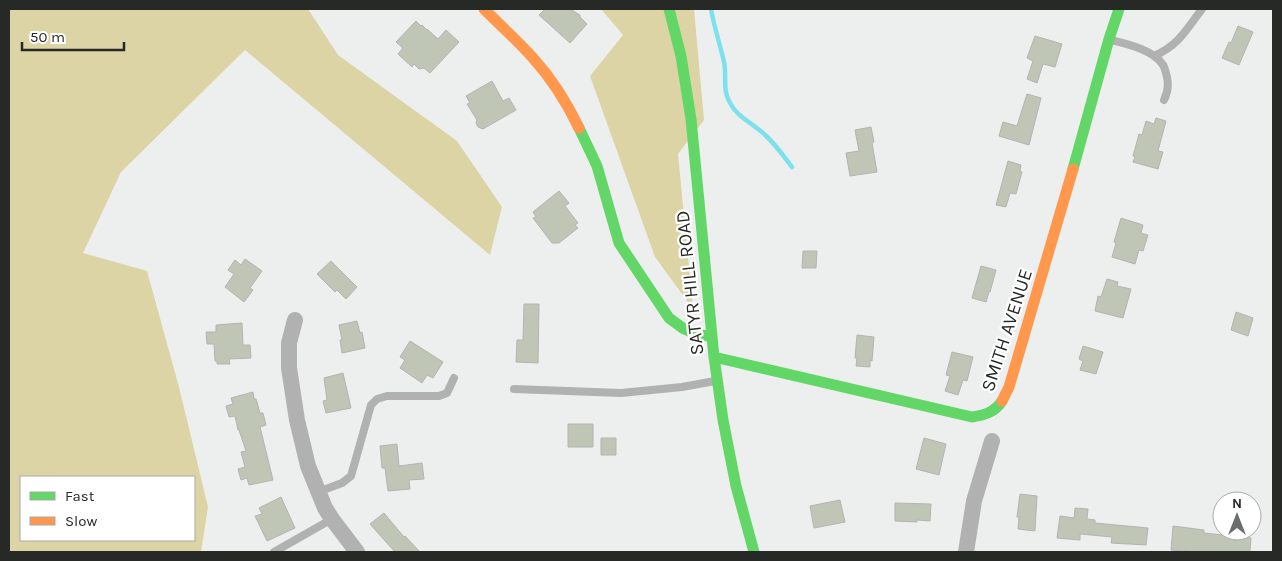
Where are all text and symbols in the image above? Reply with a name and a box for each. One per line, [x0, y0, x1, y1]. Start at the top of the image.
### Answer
scale bar [22, 20, 125, 52]
text: 50 m [30, 28, 65, 46]
street label: SATYR HILL ROAD [671, 209, 709, 356]
street label: SMITH AVENUE [977, 266, 1037, 394]
legend [20, 476, 195, 541]
text: Fast [65, 487, 95, 505]
north arrow [1212, 491, 1262, 541]
text: N [1232, 495, 1242, 512]
text: Slow [65, 512, 97, 530]

